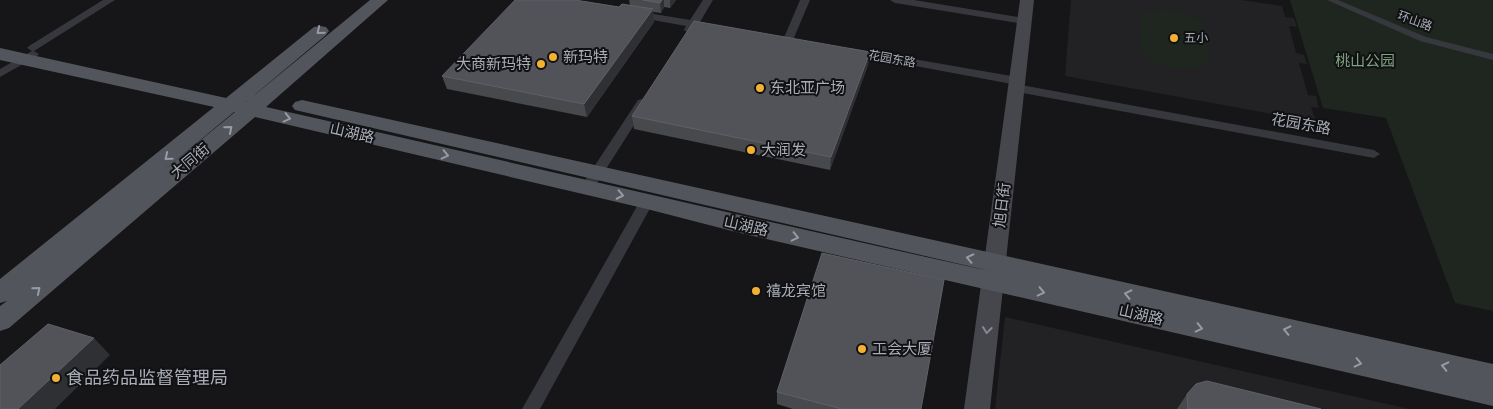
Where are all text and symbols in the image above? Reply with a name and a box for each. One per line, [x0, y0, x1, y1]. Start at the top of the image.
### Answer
street label: 环山路 [1395, 7, 1435, 35]
one-way arrow [317, 25, 326, 33]
place label: 五小 [1184, 30, 1208, 46]
marker: 五小 [1168, 32, 1180, 44]
place label: 新玛特 [563, 47, 608, 67]
street label: 花园东路 [867, 47, 917, 71]
marker: 新玛特 [547, 51, 559, 63]
park label: 桃山公园 [1335, 51, 1395, 71]
place label: 大商新玛特 [456, 54, 531, 74]
marker: 大商新玛特 [535, 58, 547, 70]
place label: 东北亚广场 [770, 78, 845, 98]
marker: 东北亚广场 [754, 82, 766, 94]
street label: 花园东路 [1270, 109, 1332, 139]
one-way arrow [282, 112, 291, 123]
street label: 山湖路 [328, 118, 376, 148]
one-way arrow [223, 126, 232, 135]
street label: 大同街 [166, 139, 214, 183]
place label: 大润发 [761, 140, 806, 160]
marker: 大润发 [745, 144, 757, 156]
one-way arrow [440, 149, 449, 160]
one-way arrow [165, 151, 174, 159]
street label: 旭日街 [989, 181, 1015, 229]
one-way arrow [616, 189, 625, 200]
street label: 山湖路 [722, 211, 770, 241]
one-way arrow [791, 231, 800, 242]
one-way arrow [965, 253, 974, 264]
place label: 禧龙宾馆 [766, 281, 826, 301]
marker: 禧龙宾馆 [750, 285, 762, 297]
one-way arrow [1036, 286, 1045, 297]
one-way arrow [31, 287, 40, 295]
one-way arrow [1124, 289, 1133, 300]
street label: 山湖路 [1117, 300, 1165, 330]
one-way arrow [1195, 322, 1204, 333]
one-way arrow [1282, 325, 1291, 336]
one-way arrow [982, 326, 993, 334]
place label: 工会大厦 [872, 339, 932, 359]
marker: 工会大厦 [856, 343, 868, 355]
one-way arrow [1353, 357, 1362, 368]
one-way arrow [1441, 361, 1450, 371]
place label: 食品药品监督管理局 [66, 366, 228, 390]
marker: 食品药品监督管理局 [50, 372, 62, 384]

